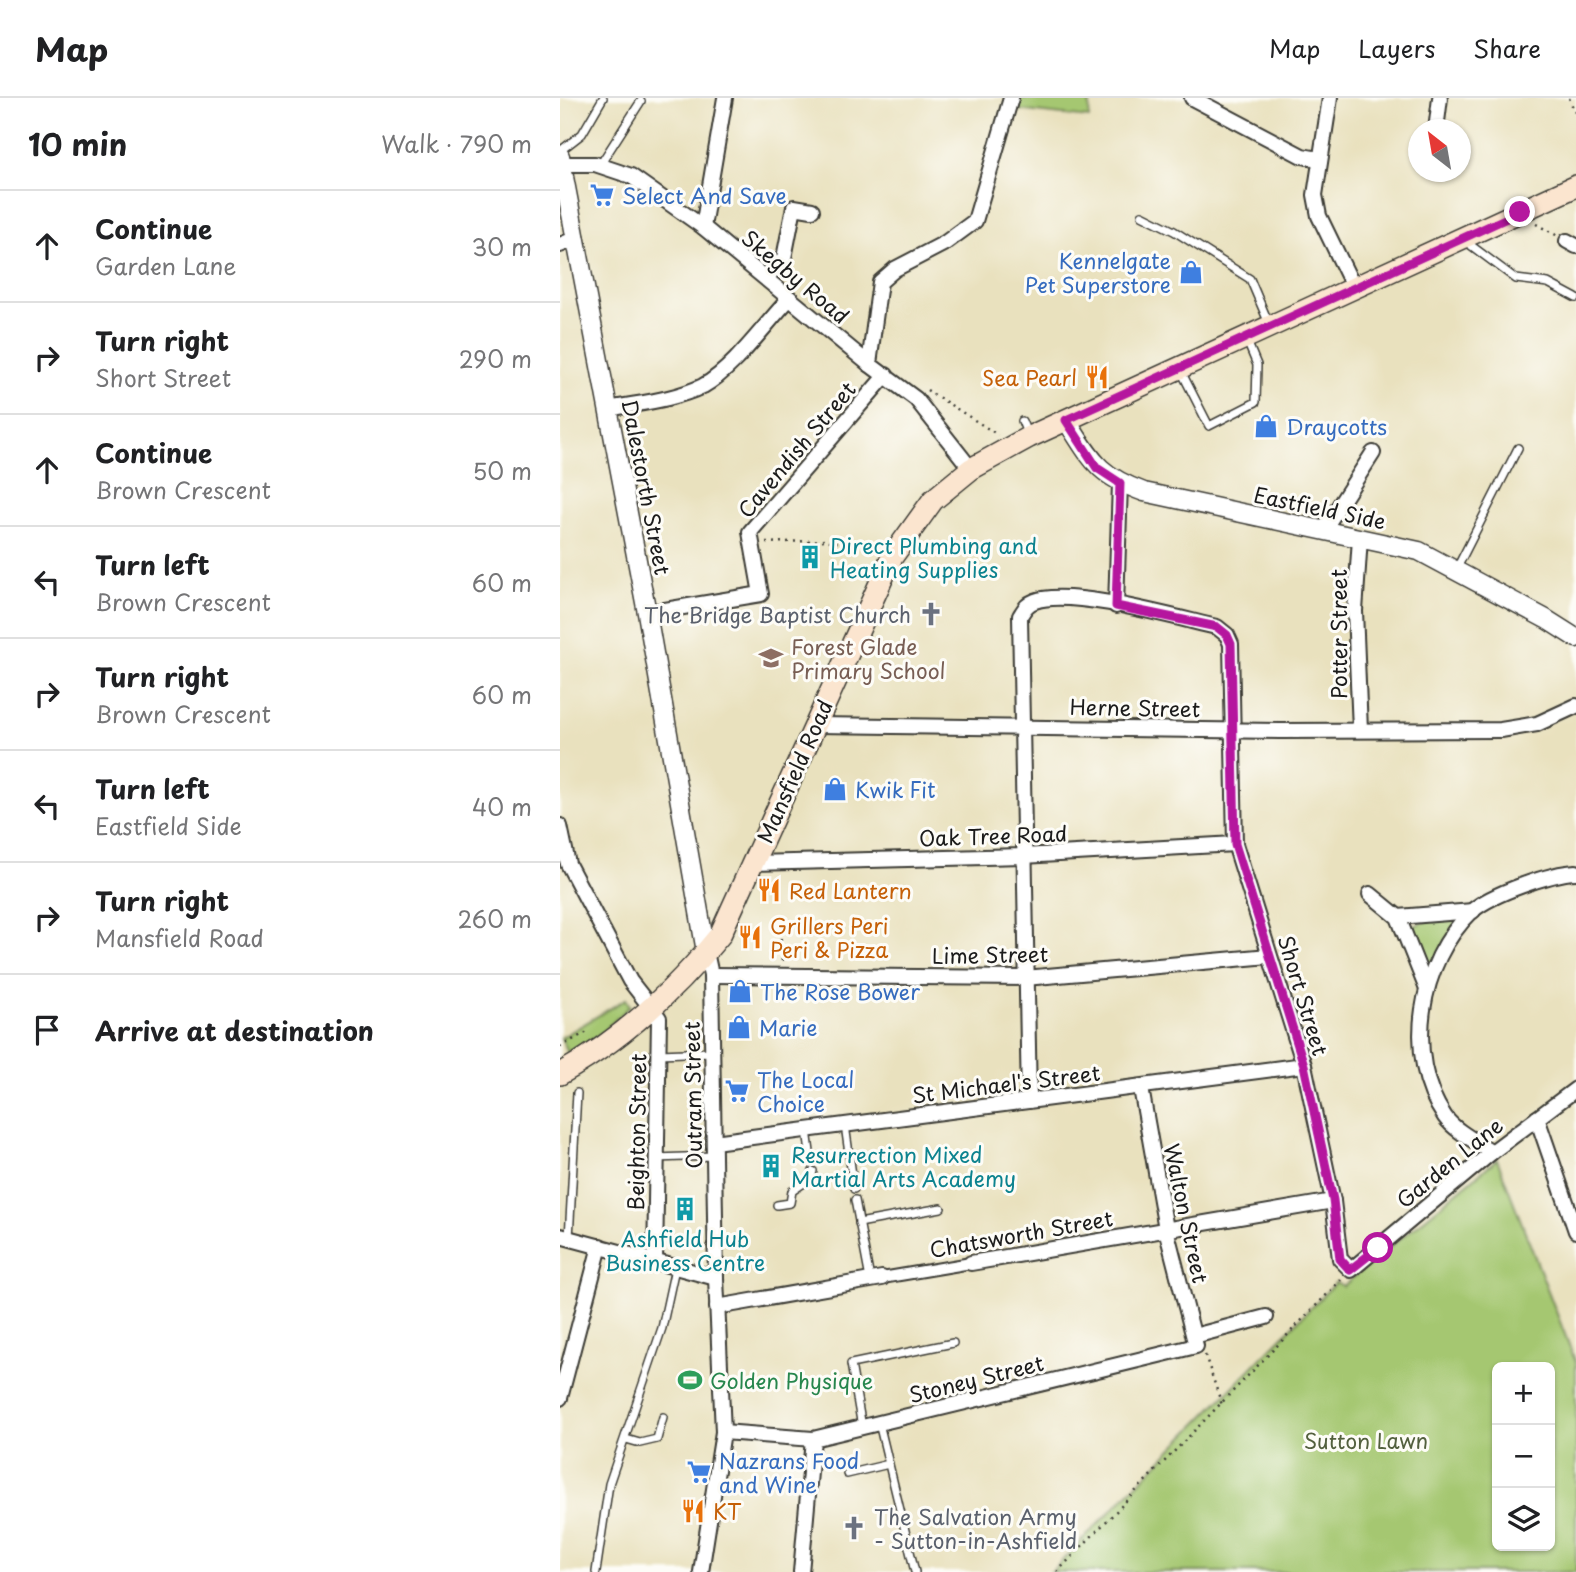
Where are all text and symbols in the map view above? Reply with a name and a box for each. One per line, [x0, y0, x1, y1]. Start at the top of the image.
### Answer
text: Map [35, 23, 108, 73]
text: Map [1269, 30, 1320, 66]
text: Layers [1358, 30, 1435, 66]
text: Share [1473, 30, 1541, 66]
north arrow [1408, 119, 1471, 182]
text: 10 min [28, 121, 127, 166]
text: Walk · 790 m [381, 126, 532, 161]
place label: Select And Save [622, 179, 787, 211]
supermarket icon: Select And Save [588, 181, 616, 209]
route end [1504, 196, 1535, 227]
text: Continue [95, 209, 212, 248]
street label: Skegby Road [735, 221, 857, 331]
icon: ahead [28, 227, 66, 265]
text: 30 m [471, 229, 532, 264]
place label: Kennelgate Pet Superstore [1025, 244, 1171, 300]
text: Garden Lane [95, 248, 236, 283]
shop icon: Kennelgate Pet Superstore [1177, 258, 1205, 286]
text: Turn right [95, 321, 229, 360]
icon: right [28, 339, 66, 377]
text: 290 m [459, 341, 532, 376]
text: Short Street [95, 360, 231, 395]
place label: Sea Pearl [982, 361, 1077, 393]
restaurant icon: Sea Pearl [1083, 363, 1111, 391]
street label: Cavendish Street [729, 374, 863, 524]
street label: Dalestorth Street [614, 397, 680, 577]
place label: Draycotts [1286, 410, 1387, 442]
shop icon: Draycotts [1252, 412, 1280, 440]
text: Continue [95, 433, 212, 472]
icon: ahead [28, 451, 66, 489]
text: 50 m [472, 453, 532, 488]
text: Brown Crescent [95, 472, 271, 507]
street label: Eastfield Side [1251, 477, 1389, 537]
place label: Direct Plumbing and Heating Supplies [830, 529, 1038, 585]
building icon: Direct Plumbing and Heating Supplies [796, 543, 824, 571]
text: Turn left [95, 545, 210, 584]
icon: left [28, 563, 66, 601]
text: 60 m [472, 565, 532, 600]
street label: Potter Street [1322, 569, 1354, 699]
text: Brown Crescent [95, 584, 271, 619]
place label: The Bridge Baptist Church [644, 598, 911, 630]
church icon: The Bridge Baptist Church [917, 600, 945, 628]
place label: Forest Glade Primary School [791, 630, 946, 686]
school or university icon: Forest Glade Primary School [757, 644, 785, 672]
text: Turn right [95, 657, 229, 696]
icon: right [28, 675, 66, 713]
text: 60 m [472, 677, 532, 712]
street label: Herne Street [1069, 690, 1201, 724]
street label: Mansfield Road [748, 694, 840, 848]
text: Brown Crescent [95, 696, 271, 731]
text: Turn left [95, 769, 210, 808]
place label: Kwik Fit [855, 773, 936, 805]
shop icon: Kwik Fit [821, 775, 849, 803]
icon: left [28, 787, 66, 825]
text: 40 m [472, 789, 532, 824]
text: Eastfield Side [95, 808, 242, 843]
street label: Oak Tree Road [918, 816, 1068, 854]
place label: Red Lantern [789, 874, 912, 906]
restaurant icon: Red Lantern [755, 876, 783, 904]
text: Turn right [95, 881, 229, 920]
icon: right [28, 899, 66, 937]
text: 260 m [457, 901, 532, 936]
place label: Grillers Peri Peri & Pizza [770, 909, 889, 965]
text: Mansfield Road [95, 920, 264, 955]
restaurant icon: Grillers Peri Peri & Pizza [736, 923, 764, 951]
street label: Short Street [1271, 931, 1337, 1059]
street label: Lime Street [931, 937, 1049, 971]
place label: The Rose Bower [760, 975, 920, 1007]
shop icon: The Rose Bower [726, 977, 754, 1005]
icon: arrive [28, 1011, 66, 1049]
text: Arrive at destination [95, 1011, 374, 1050]
place label: Marie [759, 1011, 817, 1043]
shop icon: Marie [725, 1013, 753, 1041]
street label: Outram Street [675, 1021, 709, 1169]
street label: Beighton Street [619, 1053, 653, 1211]
street label: St Michael's Street [910, 1056, 1102, 1110]
place label: The Local Choice [757, 1063, 854, 1119]
supermarket icon: The Local Choice [723, 1077, 751, 1105]
street label: Garden Lane [1389, 1109, 1509, 1215]
place label: Resurrection Mixed Martial Arts Academy [791, 1138, 1016, 1194]
street label: Walton Street [1157, 1140, 1217, 1286]
building icon: Resurrection Mixed Martial Arts Academy [757, 1152, 785, 1180]
building icon: Ashfield Hub Business Centre [671, 1195, 699, 1223]
street label: Chatsworth Street [927, 1201, 1115, 1265]
place label: Ashfield Hub Business Centre [605, 1222, 765, 1278]
route start [1362, 1232, 1393, 1263]
street label: Stoney Street [905, 1346, 1047, 1410]
map controls [1492, 1362, 1555, 1551]
button: + [1492, 1362, 1555, 1425]
place label: Golden Physique [710, 1364, 873, 1396]
sports icon: Golden Physique [676, 1366, 704, 1394]
park label: Sutton Lawn [1304, 1424, 1428, 1456]
button: − [1492, 1425, 1555, 1488]
place label: Nazrans Food and Wine [719, 1444, 859, 1500]
supermarket icon: Nazrans Food and Wine [685, 1458, 713, 1486]
button: layers [1492, 1488, 1555, 1551]
place label: KT [713, 1495, 742, 1527]
restaurant icon: KT [679, 1497, 707, 1525]
place label: The Salvation Army - Sutton-in-Ashfield [874, 1500, 1077, 1556]
church icon: The Salvation Army - Sutton-in-Ashfield [840, 1514, 868, 1542]

